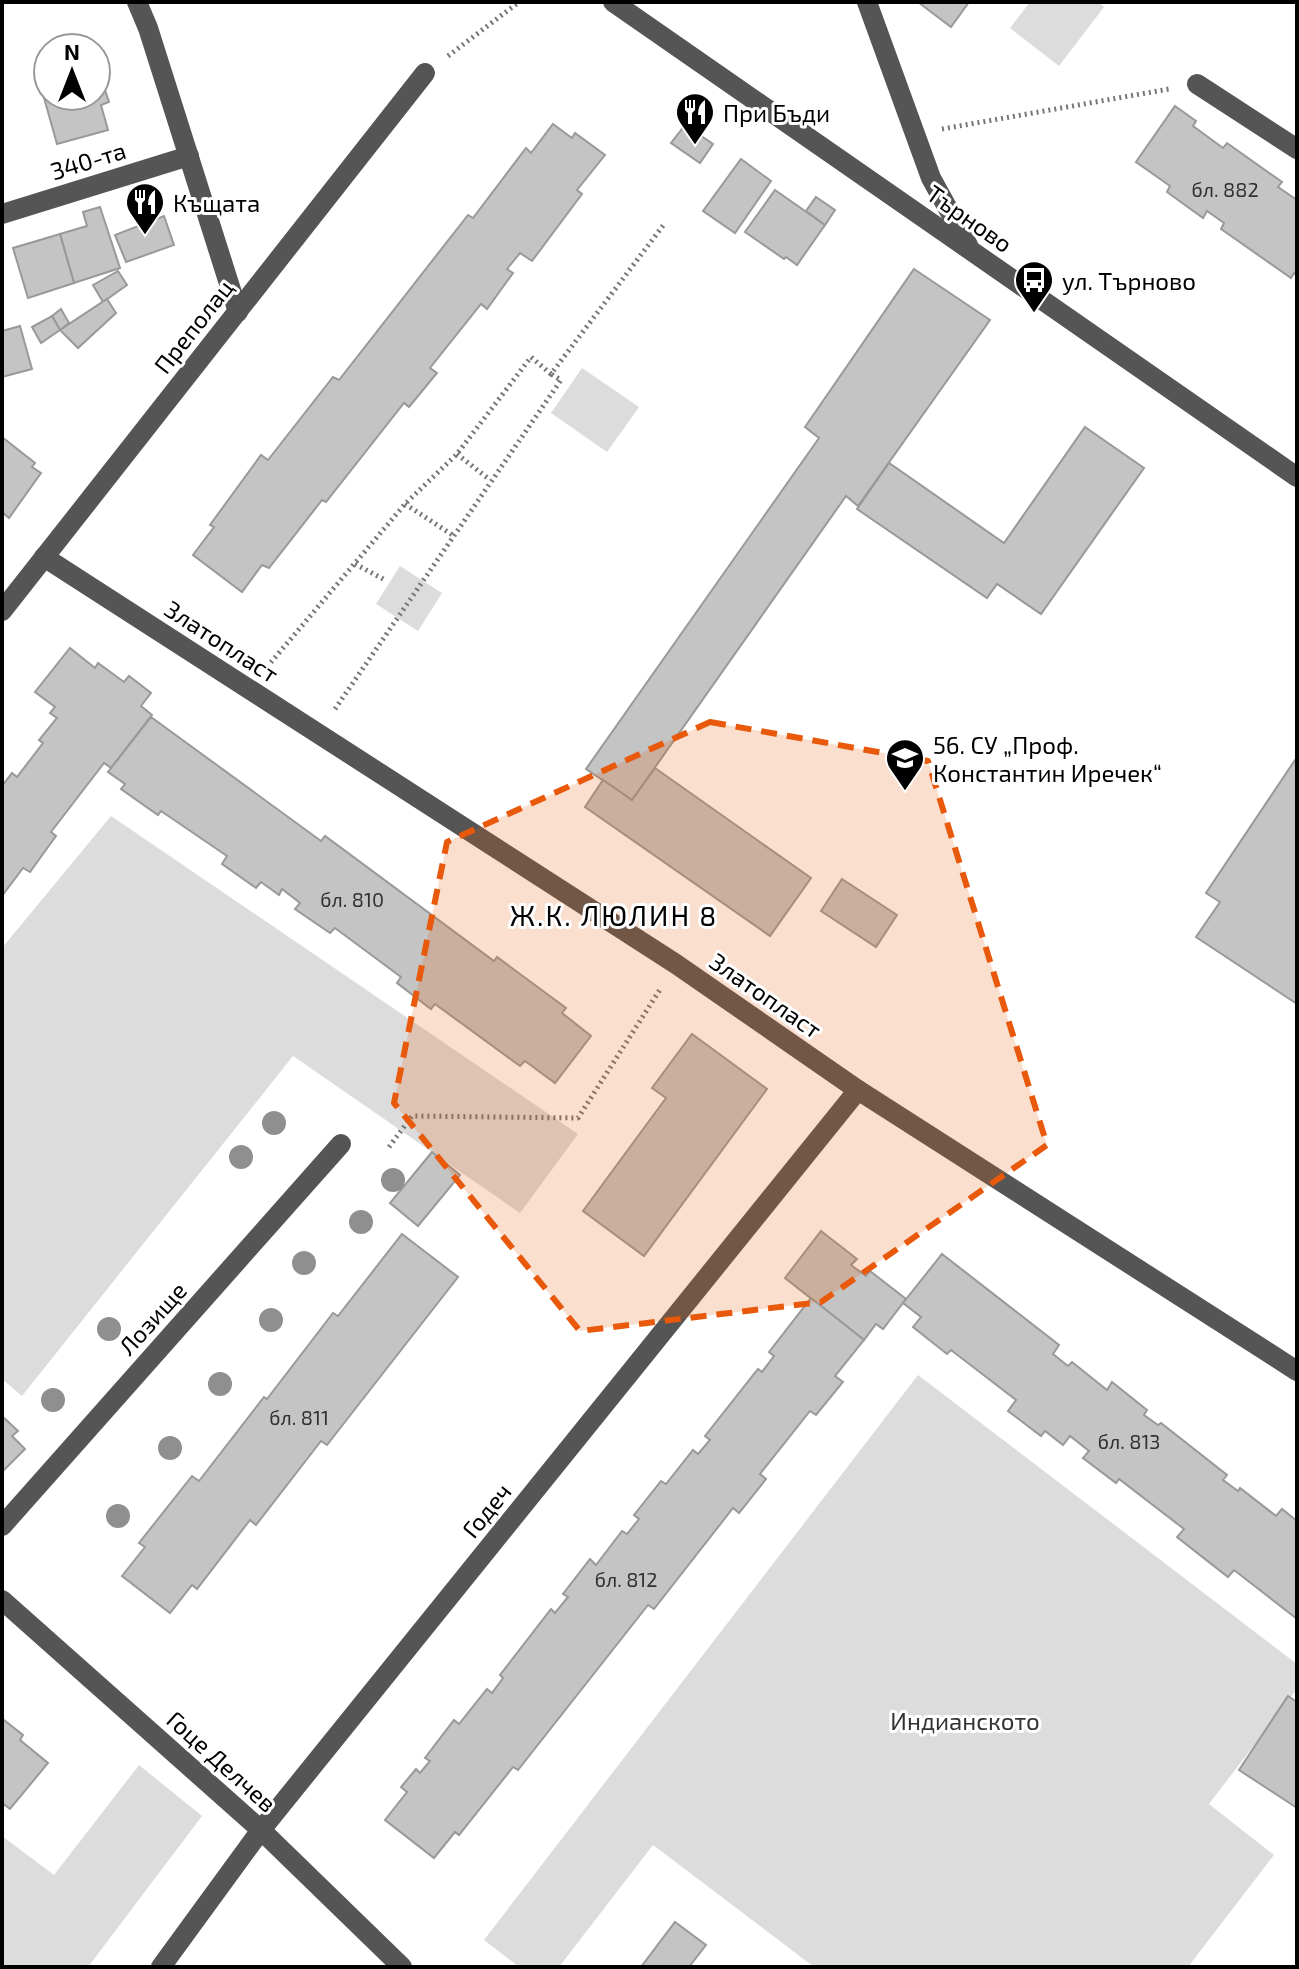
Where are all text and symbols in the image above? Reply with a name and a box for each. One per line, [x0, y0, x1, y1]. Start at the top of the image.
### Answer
north arrow [32, 32, 112, 112]
text: N [64, 38, 80, 64]
restaurant icon: При Бъди [674, 91, 716, 146]
place label: При Бъди [723, 98, 830, 127]
street label: 340-та [47, 135, 129, 185]
house number: бл. 882 [1191, 177, 1259, 201]
street label: Търново [922, 178, 1018, 258]
restaurant icon: Къщата [124, 181, 166, 236]
place label: Къщата [173, 188, 260, 217]
bus stop icon: ул. Търново [1013, 259, 1055, 314]
place label: ул. Търново [1062, 266, 1196, 296]
street label: Преполац [147, 273, 239, 379]
street label: Златопласт [160, 594, 284, 689]
place label: 56. СУ „Проф. Константин Иречек“ [933, 730, 1162, 787]
school or university icon: 56. СУ „Проф. Константин Иречек“ [884, 737, 926, 792]
house number: бл. 810 [320, 887, 384, 911]
district label: Ж.К. ЛЮЛИН 8 [510, 898, 718, 932]
street label: Златопласт [705, 946, 827, 1044]
street label: Лозище [112, 1276, 192, 1360]
house number: бл. 811 [269, 1405, 329, 1429]
house number: бл. 813 [1098, 1429, 1160, 1453]
street label: Годеч [455, 1477, 517, 1543]
house number: бл. 812 [594, 1567, 658, 1591]
street label: Гоце Делчев [161, 1704, 283, 1818]
park label: Индианското [890, 1706, 1040, 1735]

